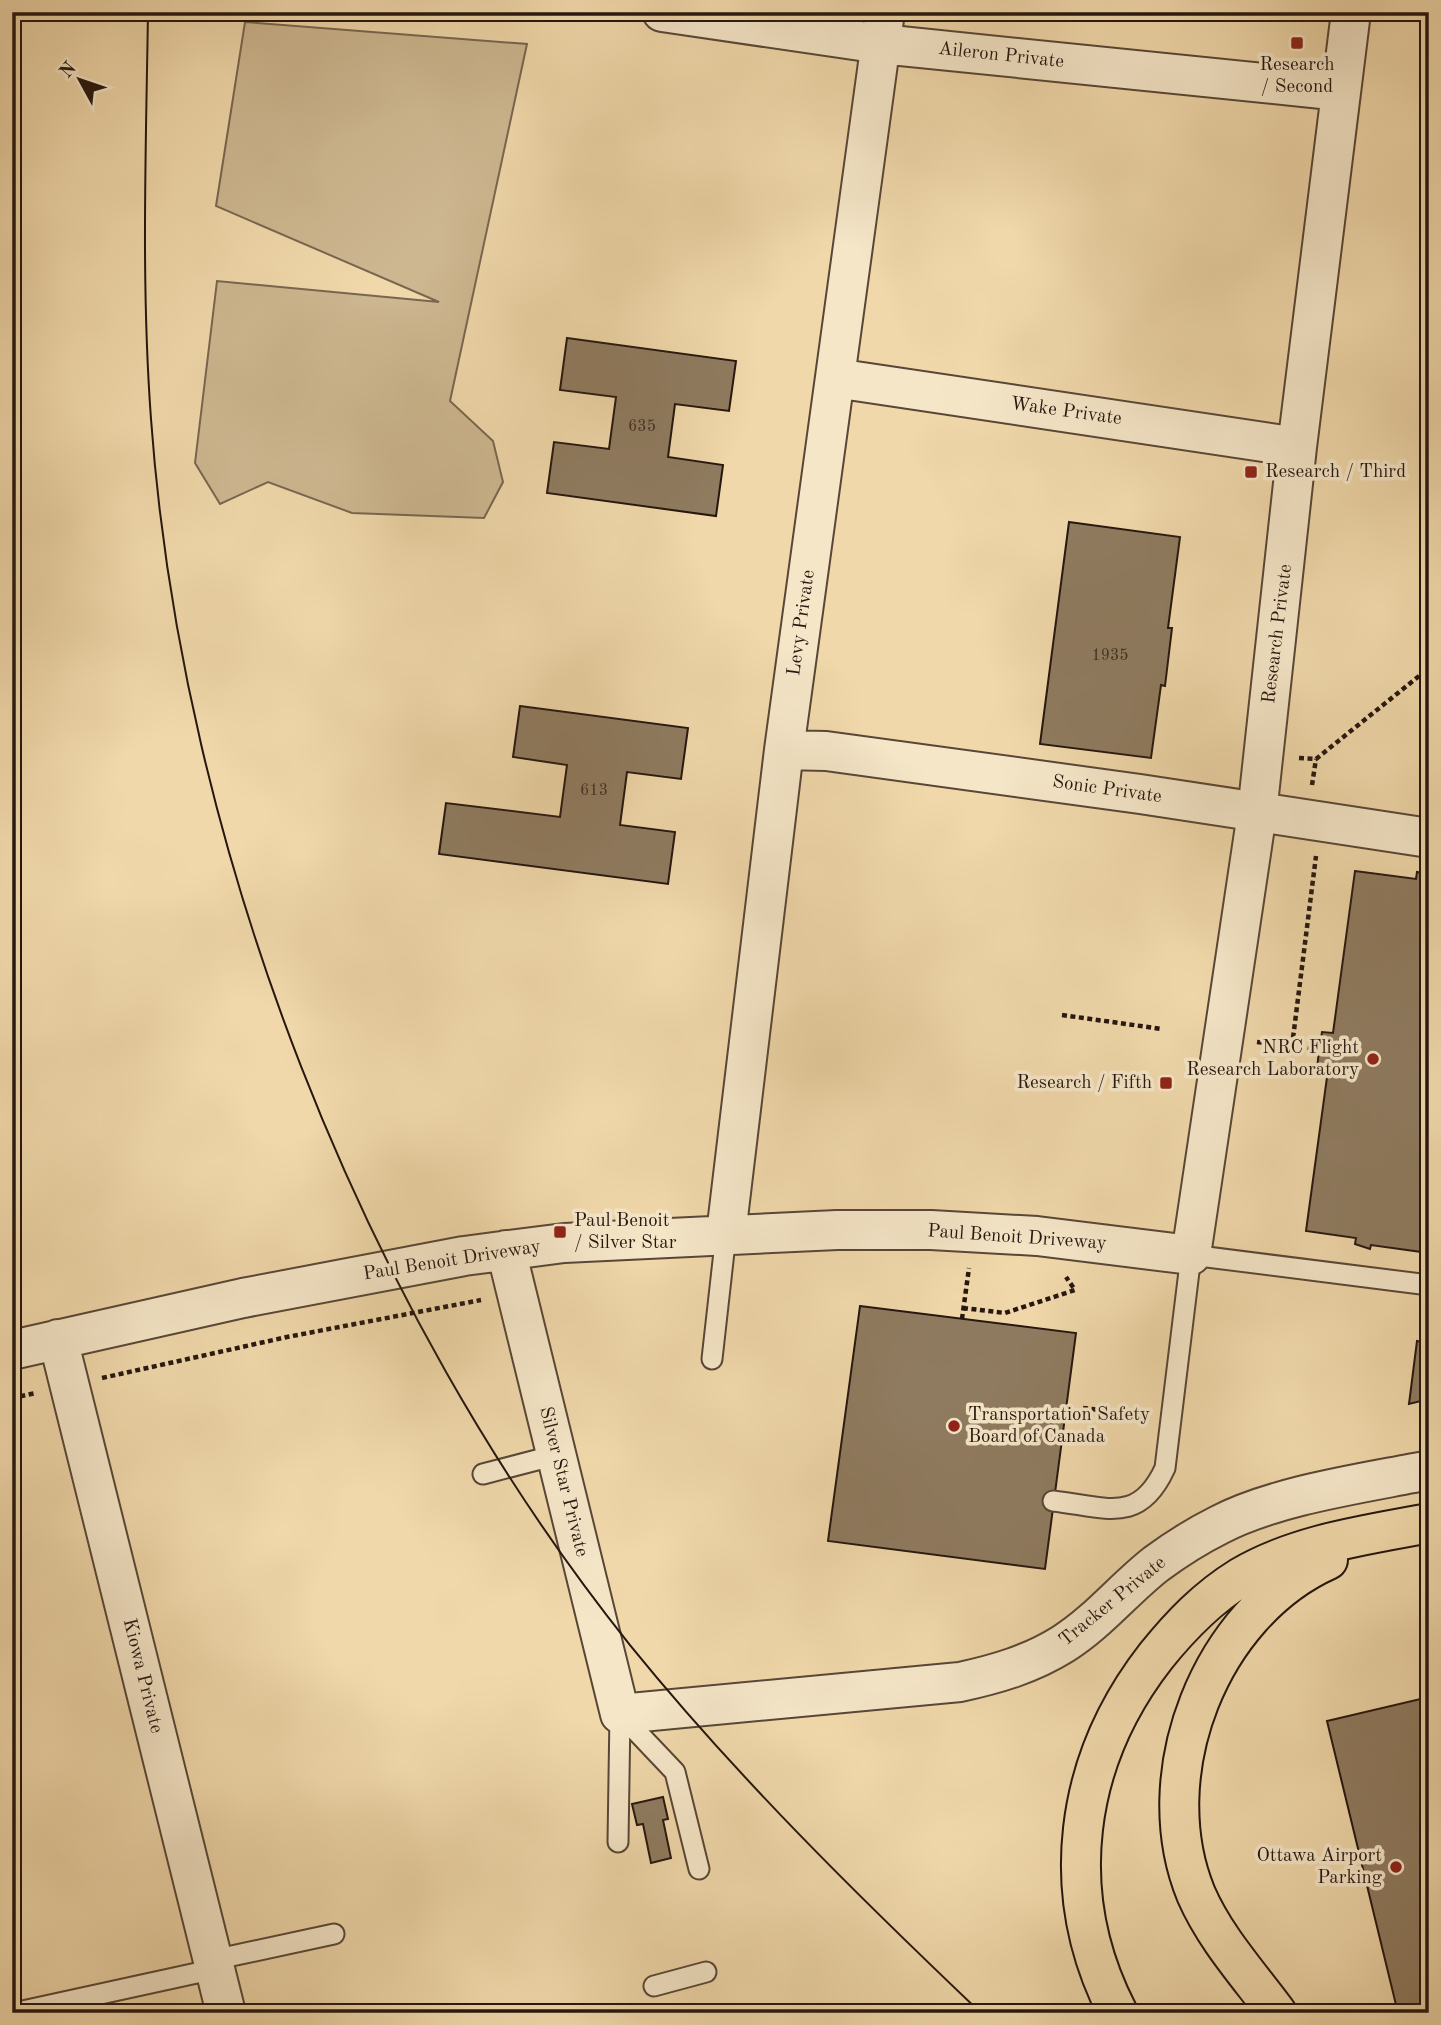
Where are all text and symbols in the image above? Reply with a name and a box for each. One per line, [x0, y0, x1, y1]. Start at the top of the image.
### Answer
marker: Research / Second [1289, 35, 1305, 51]
street label: Aileron Private [937, 40, 1065, 72]
north arrow [46, 46, 116, 116]
place label: Research / Second [1259, 56, 1335, 97]
text: N [57, 59, 81, 82]
street label: Wake Private [1009, 395, 1123, 429]
house number: 635 [628, 419, 656, 435]
place label: Research / Third [1265, 463, 1406, 482]
marker: Research / Third [1243, 464, 1259, 480]
street label: Research Private [1260, 563, 1296, 705]
street label: Levy Private [785, 569, 819, 677]
house number: 1935 [1091, 648, 1129, 664]
street label: Sonic Private [1051, 773, 1163, 807]
house number: 613 [580, 783, 608, 799]
place label: NRC Flight Research Laboratory [1186, 1039, 1359, 1080]
marker: NRC Flight Research Laboratory [1365, 1051, 1381, 1067]
place label: Research / Fifth [1016, 1074, 1152, 1093]
marker: Research / Fifth [1158, 1075, 1174, 1091]
place label: Paul Benoit / Silver Star [574, 1212, 677, 1253]
street label: Paul Benoit Driveway [927, 1222, 1107, 1254]
marker: Paul Benoit / Silver Star [552, 1224, 568, 1240]
street label: Paul Benoit Driveway [362, 1238, 542, 1284]
street label: Silver Star Private [535, 1405, 591, 1559]
place label: Transportation Safety Board of Canada [968, 1406, 1150, 1447]
marker: Transportation Safety Board of Canada [946, 1418, 962, 1434]
street label: Tracker Private [1056, 1553, 1170, 1651]
street label: Kiowa Private [119, 1617, 165, 1735]
place label: Ottawa Airport Parking [1256, 1847, 1383, 1888]
marker: Ottawa Airport Parking [1388, 1859, 1404, 1875]

